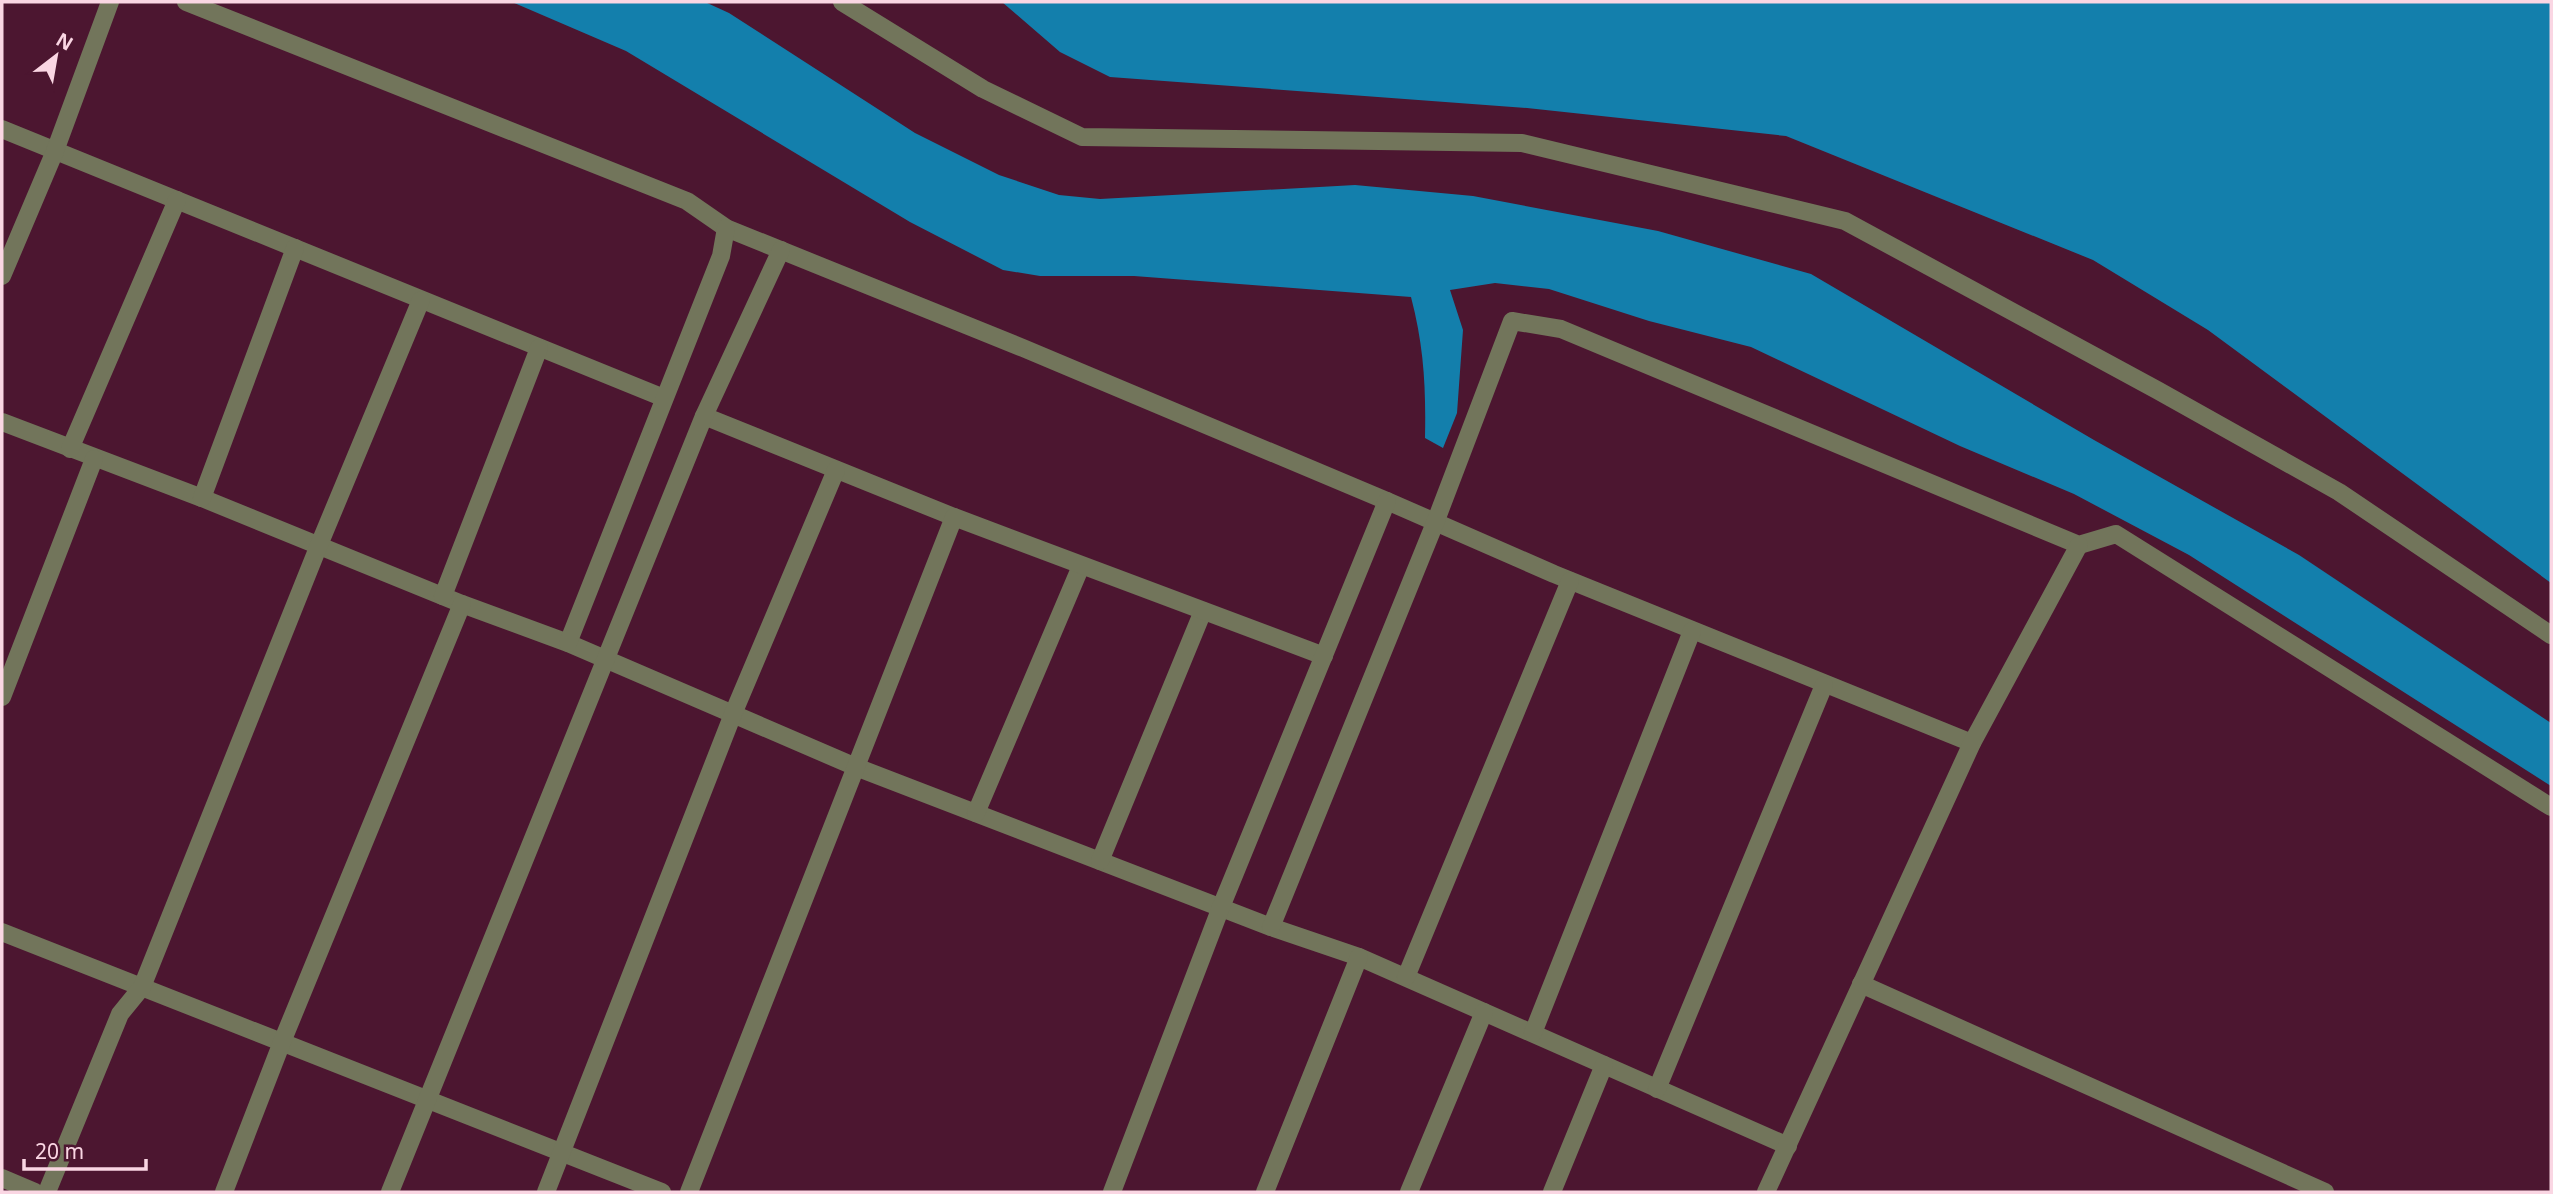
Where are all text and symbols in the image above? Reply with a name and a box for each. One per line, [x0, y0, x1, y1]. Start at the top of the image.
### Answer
north arrow [21, 21, 91, 91]
text: N [51, 26, 78, 57]
scale bar [24, 1128, 147, 1172]
text: 20 m [35, 1137, 84, 1165]

